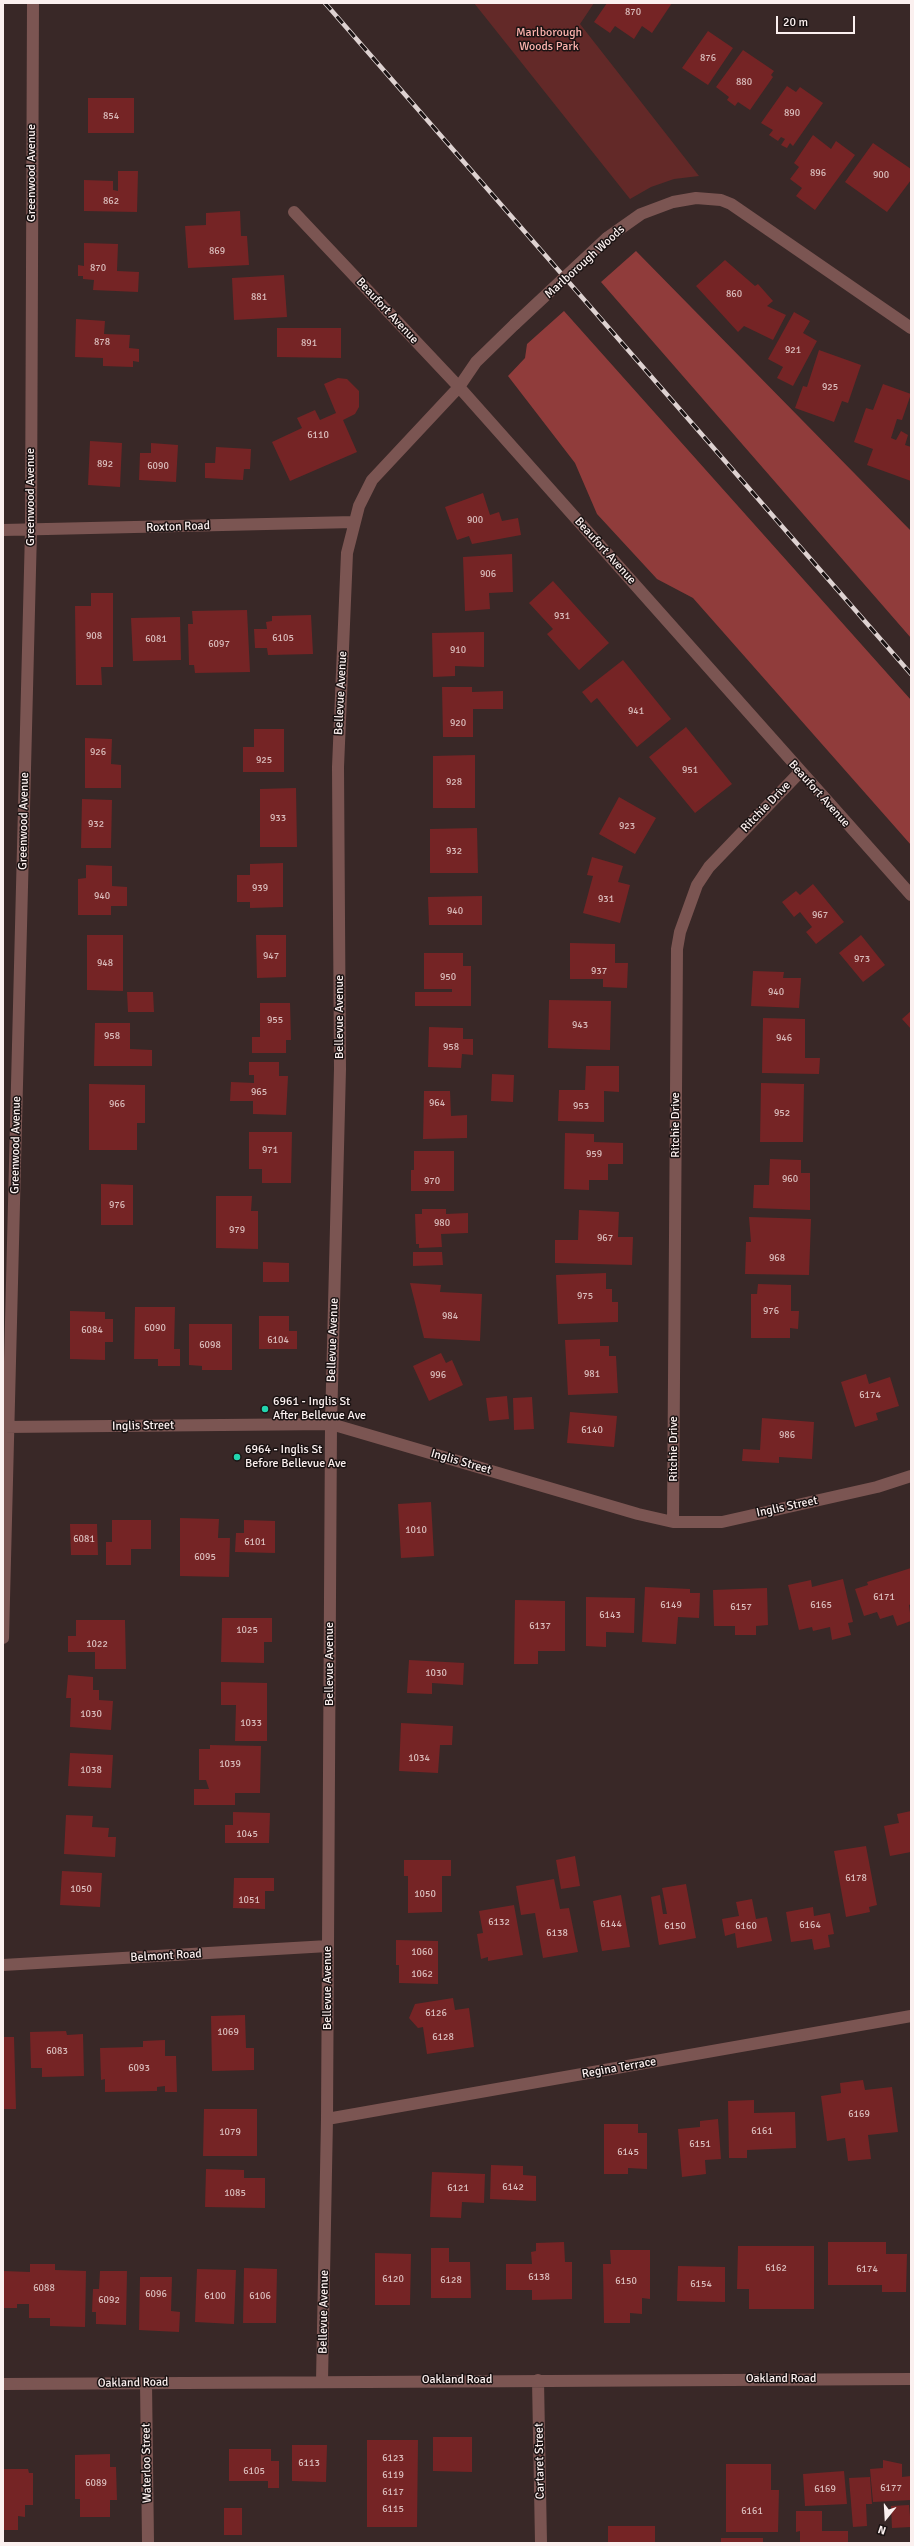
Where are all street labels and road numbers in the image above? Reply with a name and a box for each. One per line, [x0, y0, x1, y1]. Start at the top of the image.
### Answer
street label: Greenwood Avenue [25, 124, 39, 222]
street label: Marlborough Woods [542, 222, 628, 302]
street label: Beaufort Avenue [353, 275, 421, 347]
street label: Greenwood Avenue [24, 448, 38, 546]
street label: Beaufort Avenue [571, 515, 639, 587]
street label: Roxton Road [146, 519, 210, 535]
street label: Bellevue Avenue [332, 651, 350, 735]
street label: Beaufort Avenue [785, 758, 853, 830]
street label: Greenwood Avenue [16, 772, 32, 870]
street label: Ritchie Drive [738, 778, 794, 836]
street label: Bellevue Avenue [333, 975, 347, 1059]
street label: Ritchie Drive [669, 1092, 683, 1158]
street label: Greenwood Avenue [8, 1096, 24, 1194]
street label: Bellevue Avenue [324, 1298, 342, 1382]
street label: Ritchie Drive [667, 1416, 681, 1482]
street label: Inglis Street [112, 1418, 174, 1434]
street label: Inglis Street [429, 1446, 493, 1478]
street label: Inglis Street [755, 1493, 819, 1521]
street label: Bellevue Avenue [323, 1622, 337, 1706]
street label: Bellevue Avenue [321, 1946, 335, 2030]
street label: Belmont Road [130, 1947, 202, 1965]
street label: Regina Terrace [581, 2054, 657, 2082]
street label: Bellevue Avenue [316, 2270, 332, 2354]
street label: Oakland Road [746, 2372, 816, 2386]
street label: Oakland Road [422, 2373, 492, 2387]
street label: Oakland Road [98, 2375, 168, 2391]
street label: Waterloo Street [139, 2423, 155, 2503]
street label: Cartaret Street [532, 2423, 548, 2499]

